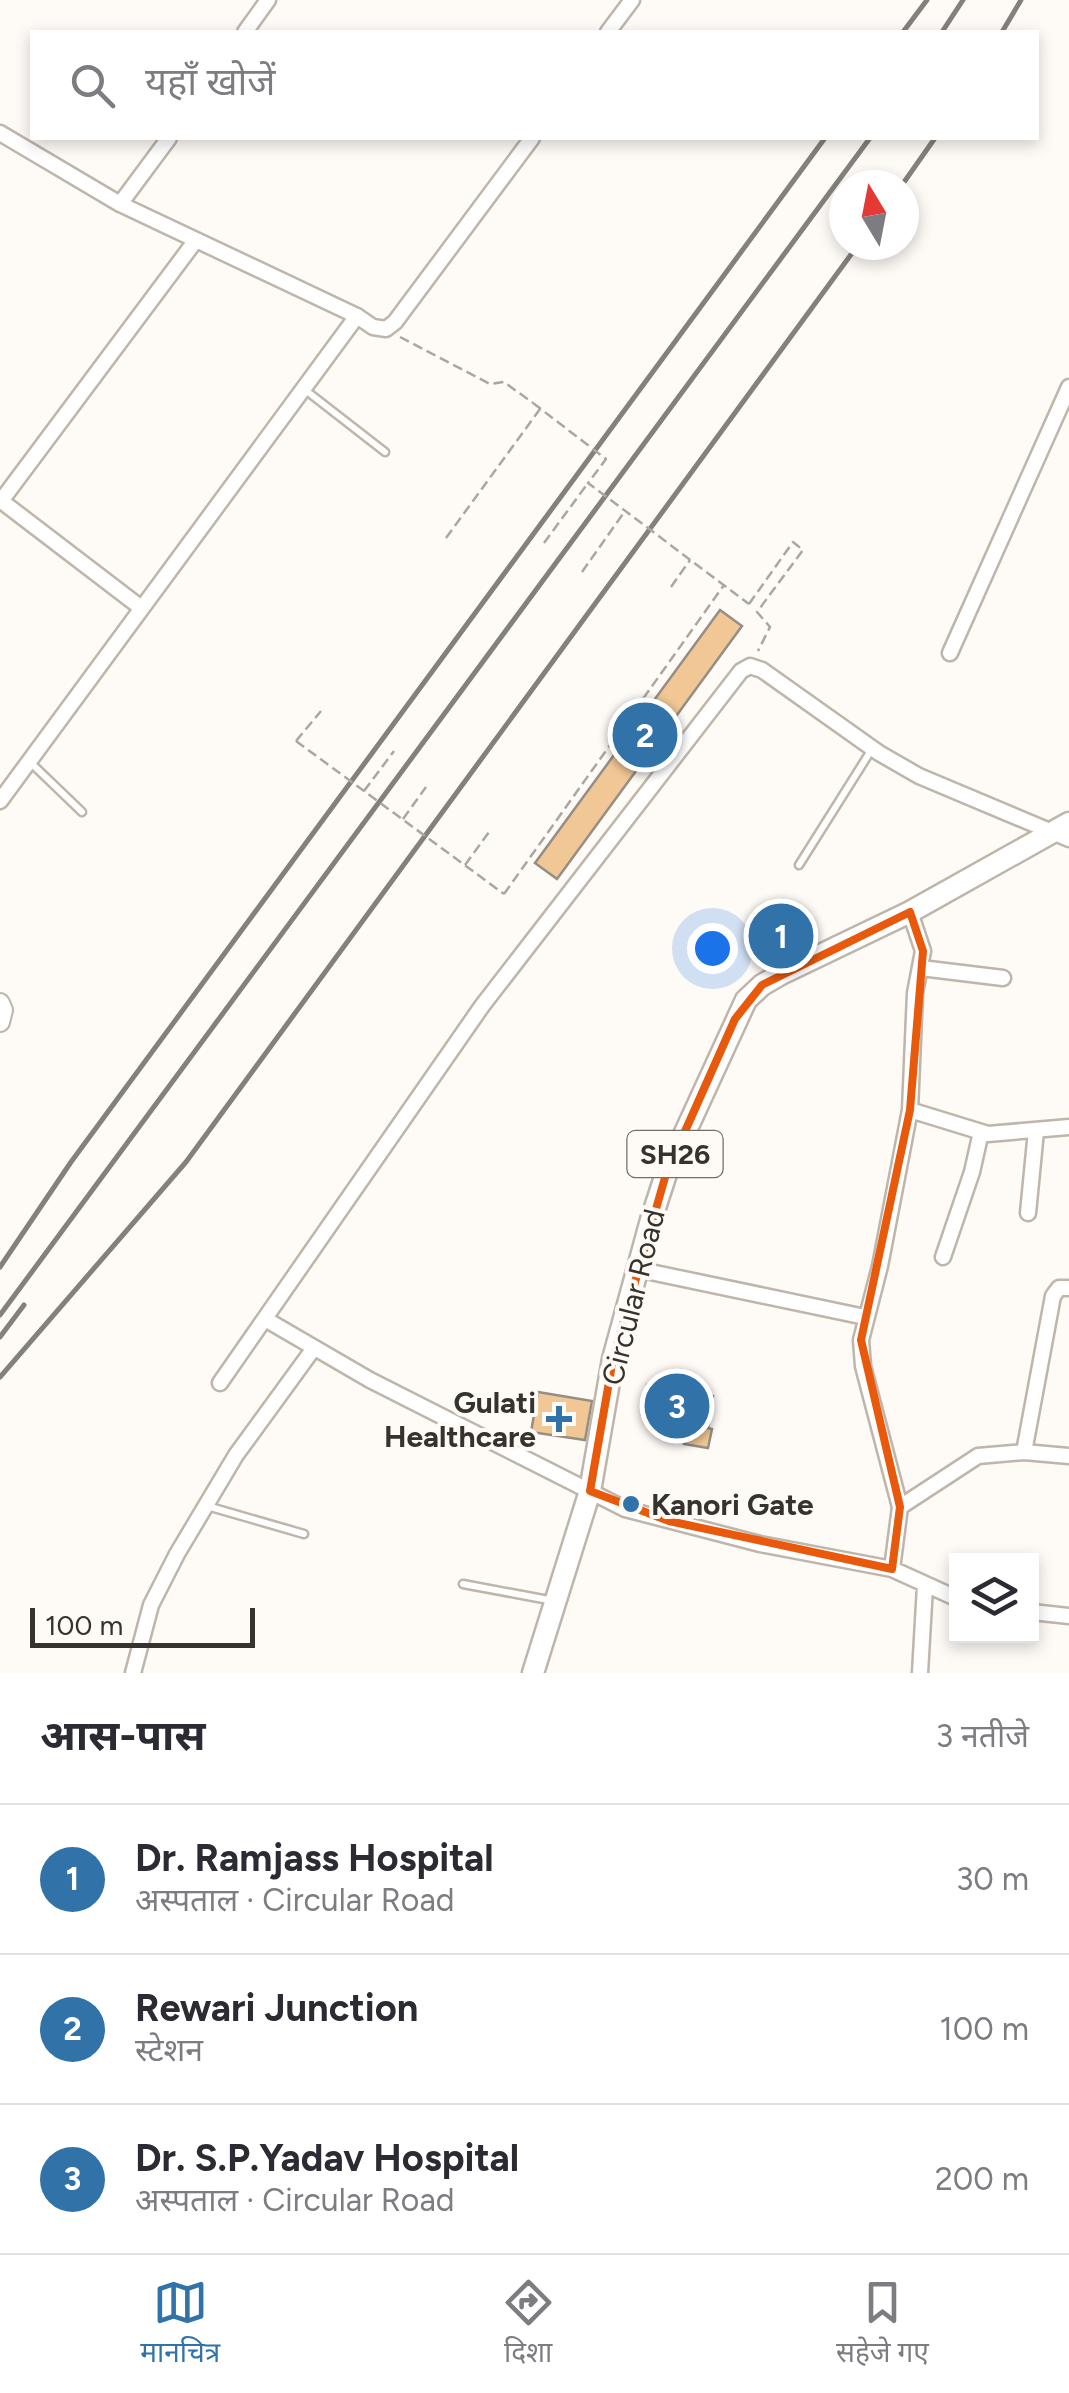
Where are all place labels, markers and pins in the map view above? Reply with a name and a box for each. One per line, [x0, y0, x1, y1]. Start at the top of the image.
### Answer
pin: 2 [612, 698, 678, 772]
pin: 1 [748, 898, 814, 974]
pin: 3 [644, 1368, 710, 1444]
place label: Gulati Healthcare [384, 1384, 536, 1455]
marker: Gulati Healthcare [546, 1406, 572, 1432]
place label: Kanori Gate [651, 1486, 814, 1523]
marker: Kanori Gate [620, 1493, 642, 1515]

